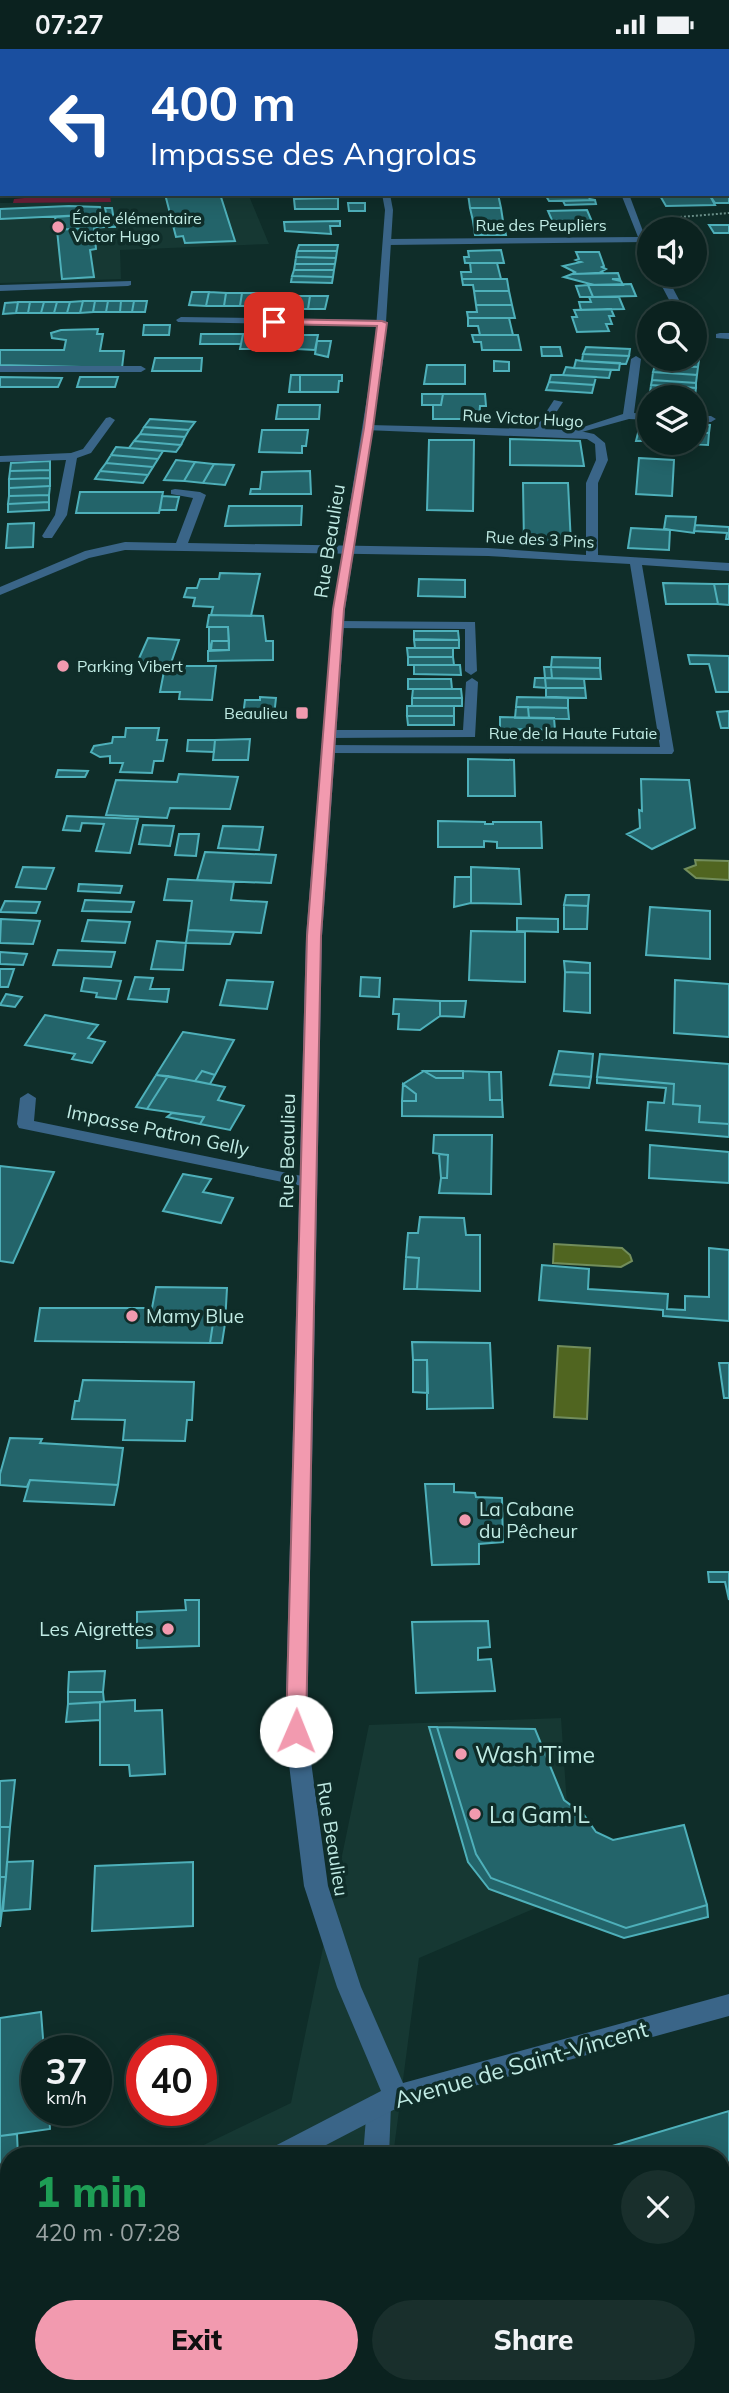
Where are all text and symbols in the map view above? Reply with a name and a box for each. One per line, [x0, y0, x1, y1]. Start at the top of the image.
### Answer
text: 07:27 [35, 8, 104, 41]
text: 400 m [150, 72, 296, 133]
icon: left [35, 77, 126, 168]
text: Impasse des Angrolas [150, 133, 477, 173]
place label: École élémentaire Victor Hugo [72, 208, 202, 246]
street label: Rue des Peupliers [475, 215, 607, 235]
map controls [637, 217, 707, 455]
button: sound [637, 217, 707, 287]
marker: École élémentaire Victor Hugo [50, 219, 66, 235]
pin [244, 292, 304, 352]
button: search [637, 301, 707, 371]
icon: arrive [255, 303, 293, 341]
button: layers [637, 385, 707, 455]
street label: Rue Victor Hugo [462, 405, 584, 431]
street label: Rue Beaulieu [308, 482, 350, 600]
street label: Rue des 3 Pins [485, 526, 595, 552]
place label: Parking Vibert [77, 656, 183, 676]
marker: Parking Vibert [55, 658, 71, 674]
place label: Beaulieu [224, 703, 288, 723]
marker: Beaulieu [294, 705, 310, 721]
street label: Rue de la Haute Futaie [489, 723, 657, 743]
street label: Rue Beaulieu [274, 1093, 300, 1209]
street label: Impasse Patron Gelly [65, 1099, 251, 1161]
place label: Mamy Blue [146, 1304, 244, 1328]
marker: Mamy Blue [124, 1308, 140, 1324]
place label: La Cabane du Pêcheur [479, 1497, 577, 1543]
marker: La Cabane du Pêcheur [457, 1512, 473, 1528]
place label: Les Aigrettes [39, 1617, 154, 1641]
marker: Les Aigrettes [160, 1621, 176, 1637]
position arrow [259, 1694, 333, 1768]
place label: Wash'Time [475, 1740, 595, 1769]
marker: Wash'Time [453, 1746, 469, 1762]
street label: Rue Beaulieu [312, 1780, 354, 1898]
place label: La Gam'L [489, 1800, 590, 1829]
marker: La Gam'L [467, 1806, 483, 1822]
street label: Avenue de Saint-Vincent [391, 2014, 651, 2114]
speed limit sign: 40 [126, 2035, 217, 2126]
text: 37 [45, 2049, 88, 2093]
text: km/h [46, 2086, 87, 2109]
text: 1 min [35, 2165, 148, 2218]
button: close [621, 2170, 695, 2244]
text: 420 m · 07:28 [35, 2218, 180, 2247]
button: Exit [35, 2300, 358, 2380]
button: Share [372, 2300, 695, 2380]

